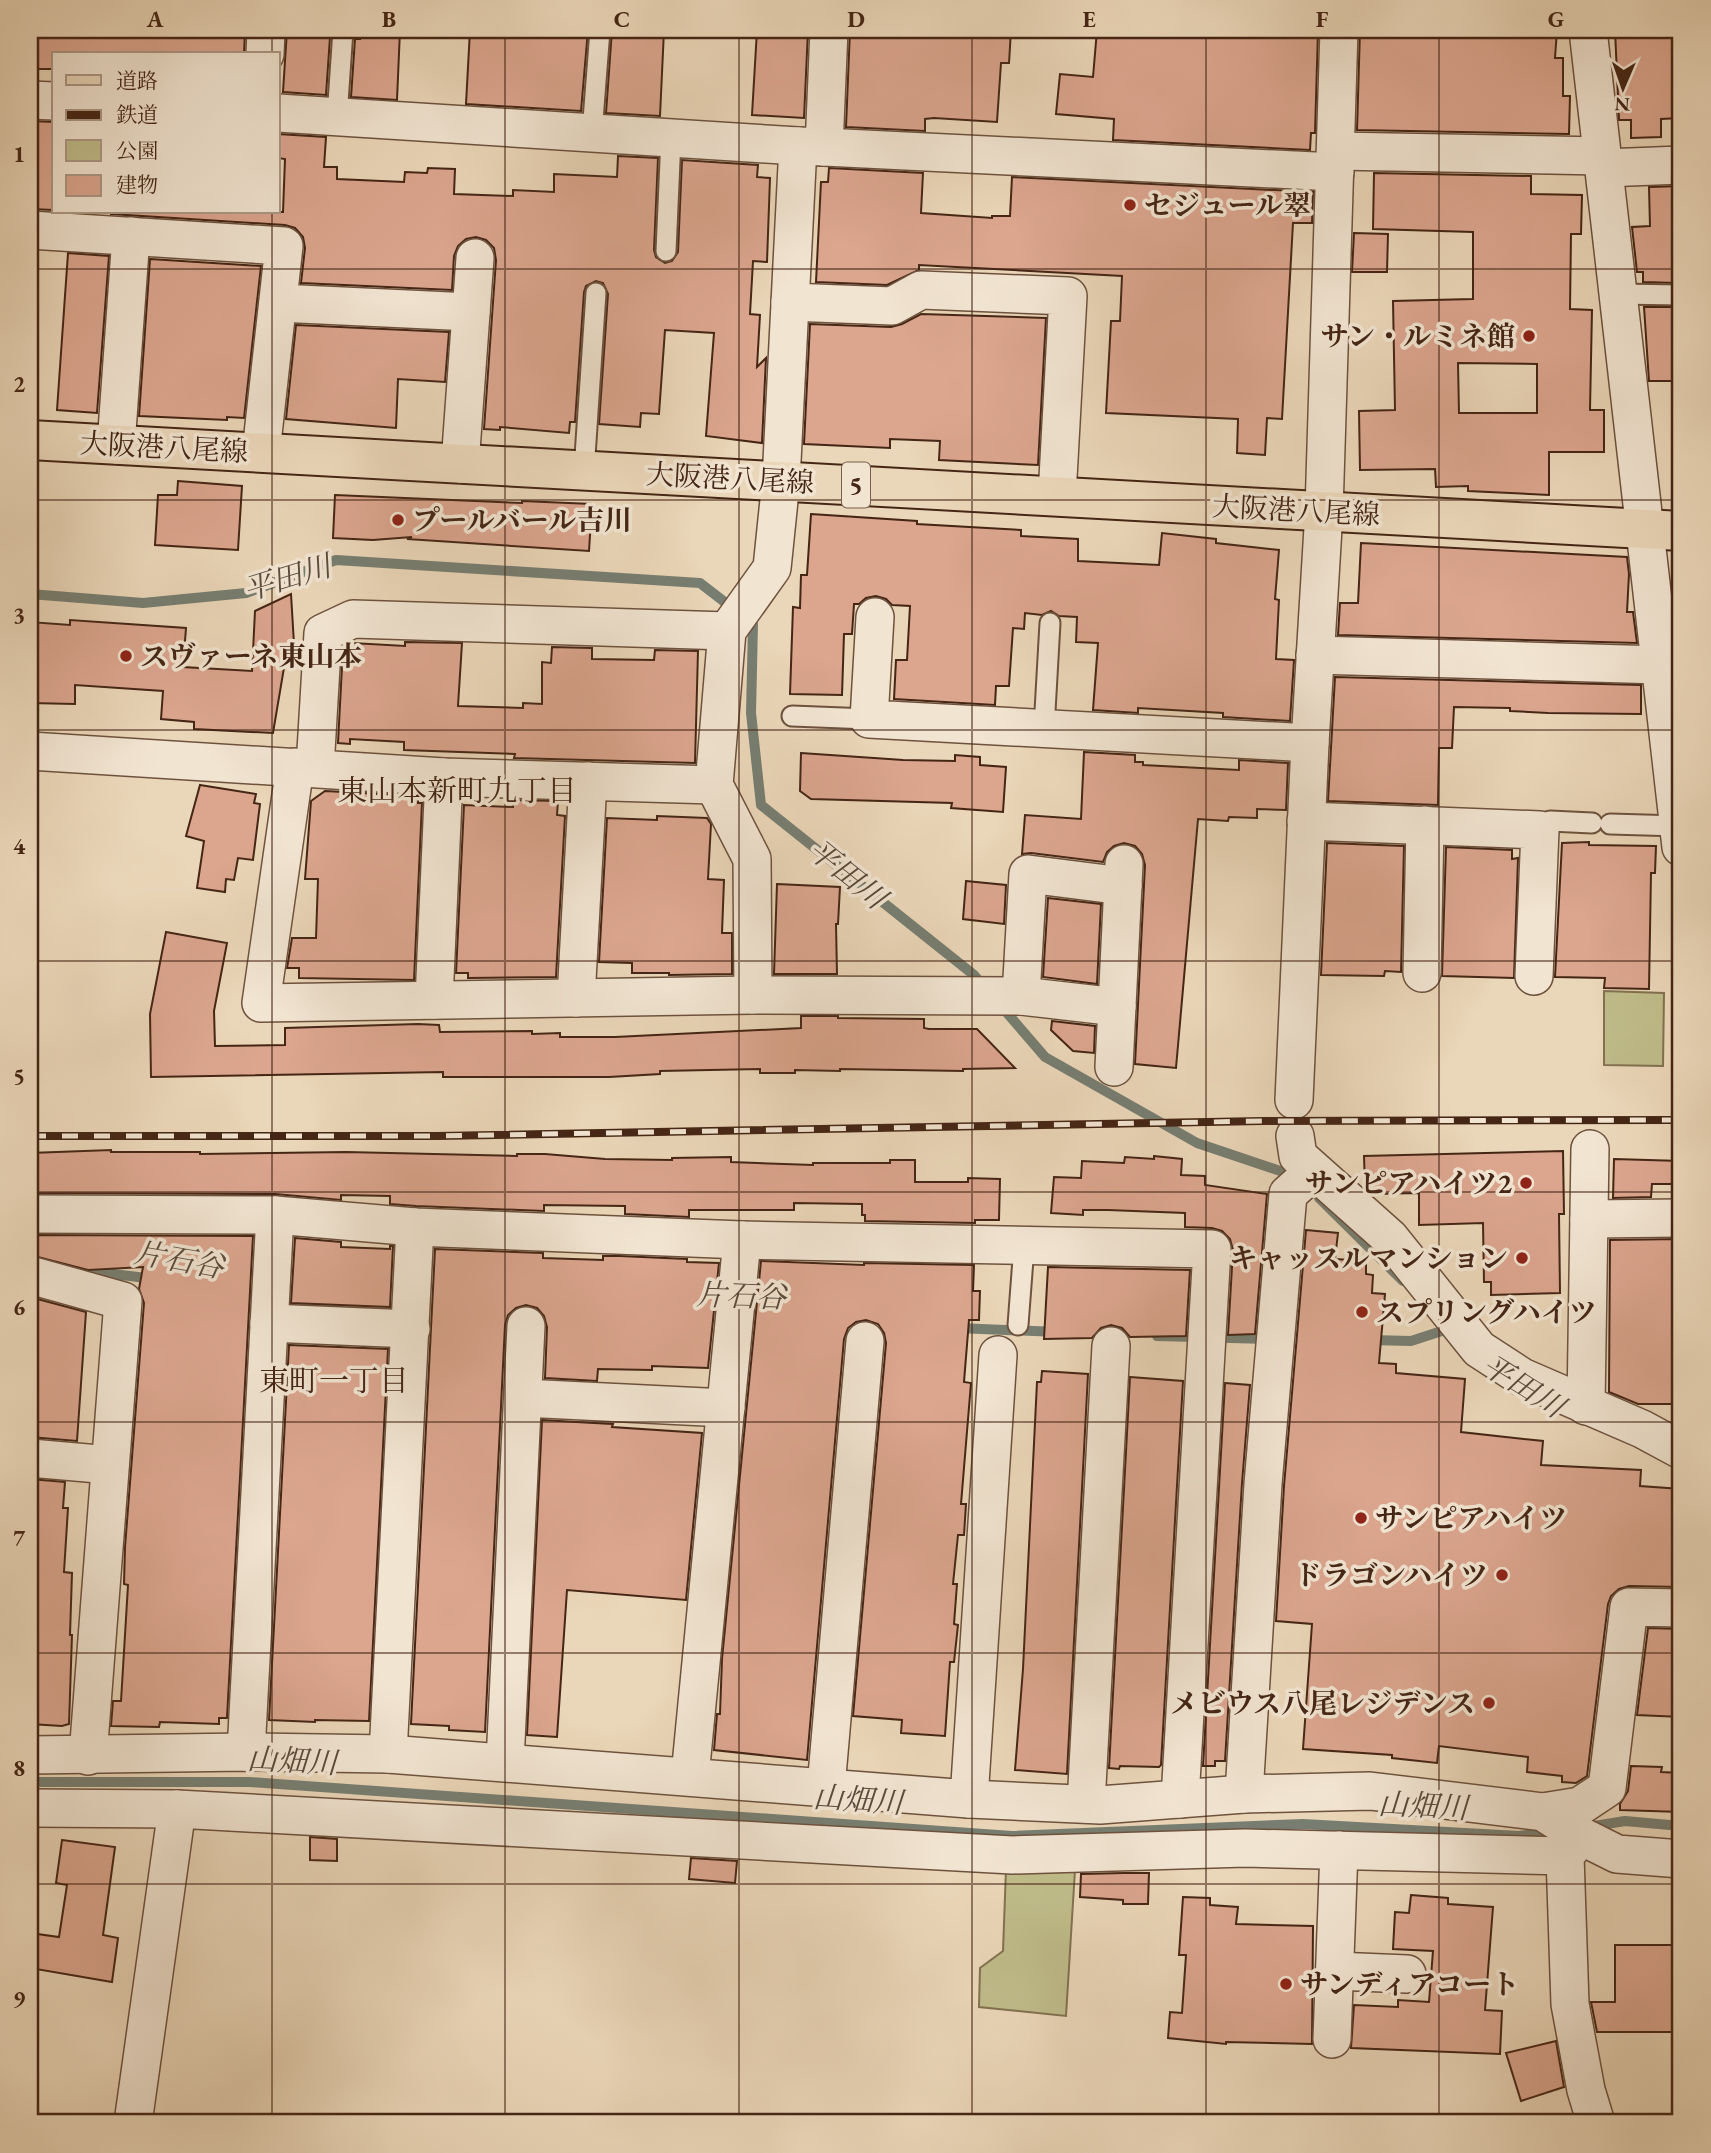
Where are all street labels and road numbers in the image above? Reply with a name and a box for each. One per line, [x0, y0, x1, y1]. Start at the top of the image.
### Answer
street label: 大阪港八尾線 [79, 425, 249, 469]
street label: 大阪港八尾線 [645, 456, 815, 500]
road number: 5 [842, 463, 870, 508]
street label: 大阪港八尾線 [1211, 488, 1381, 532]

